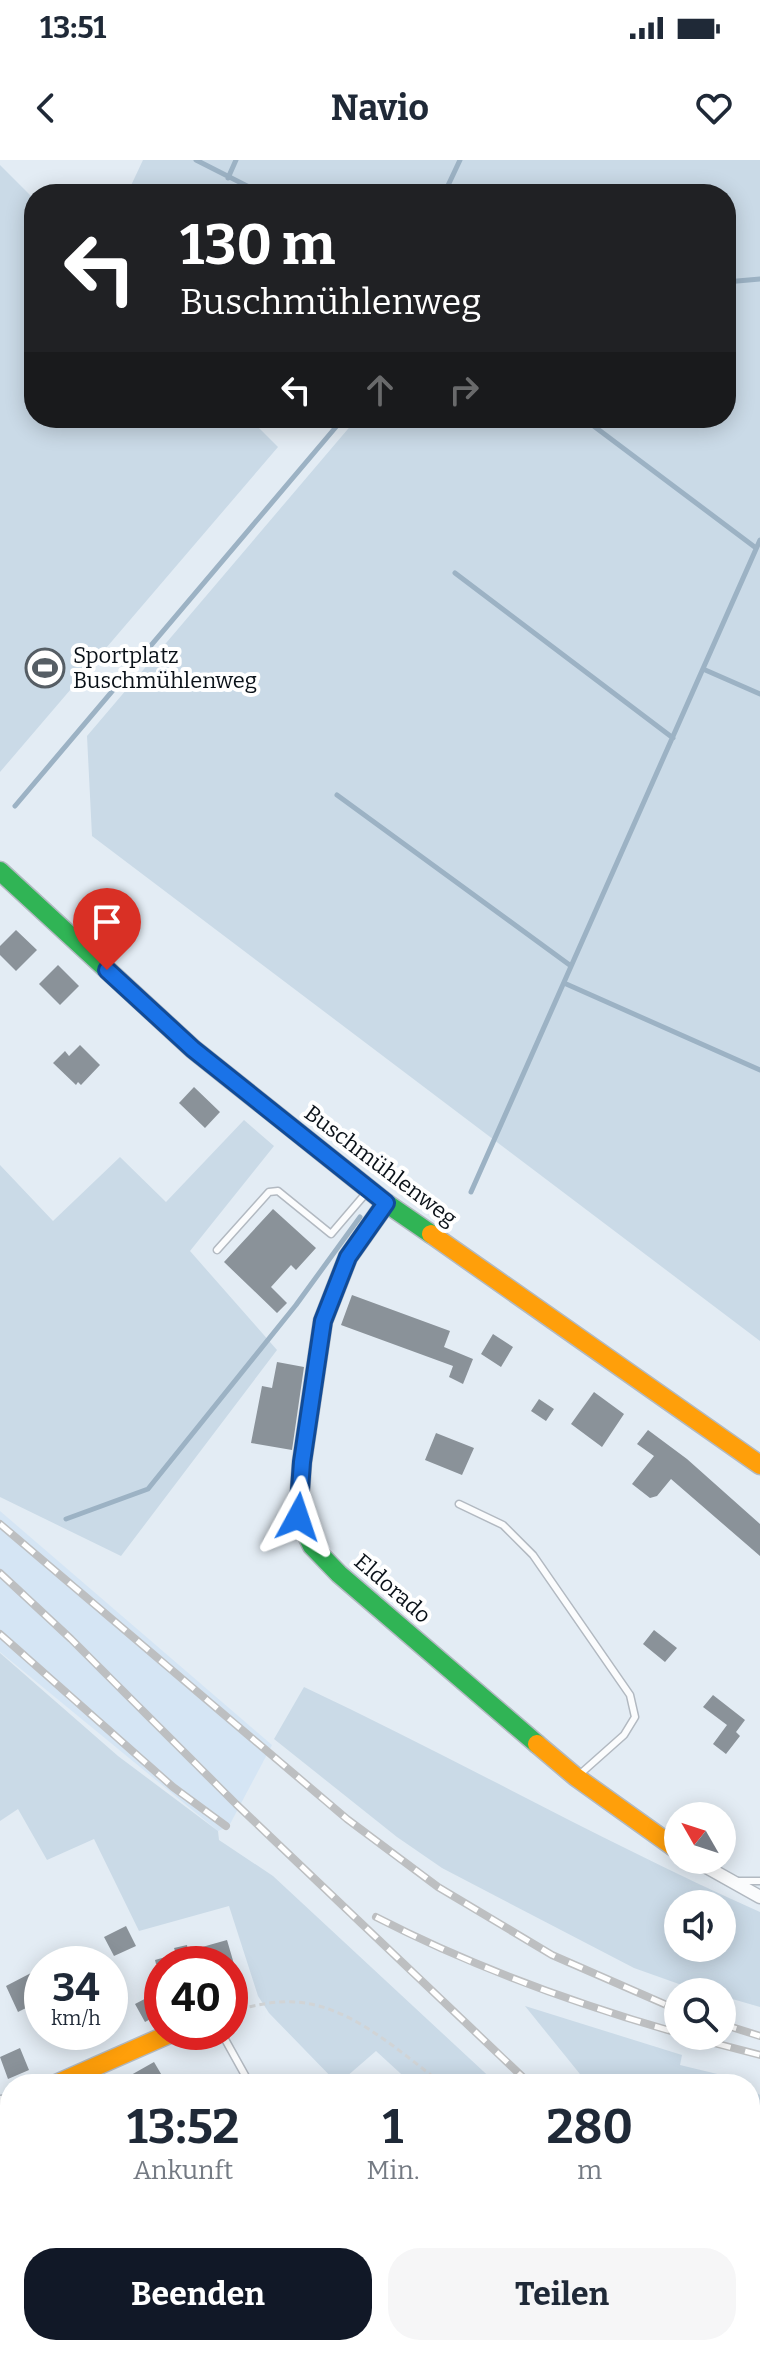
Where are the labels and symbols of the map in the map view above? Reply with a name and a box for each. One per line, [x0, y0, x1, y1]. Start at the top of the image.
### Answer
place label: Sportplatz Buschmühlenweg [73, 642, 257, 694]
sports icon: Sportplatz Buschmühlenweg [24, 647, 66, 689]
pin [73, 888, 141, 970]
street label: Buschmühlenweg [299, 1099, 462, 1232]
position arrow [256, 1475, 340, 1559]
street label: Eldorado [349, 1548, 436, 1629]
north arrow [664, 1802, 736, 1874]
speed limit sign: 40 [144, 1946, 248, 2050]

